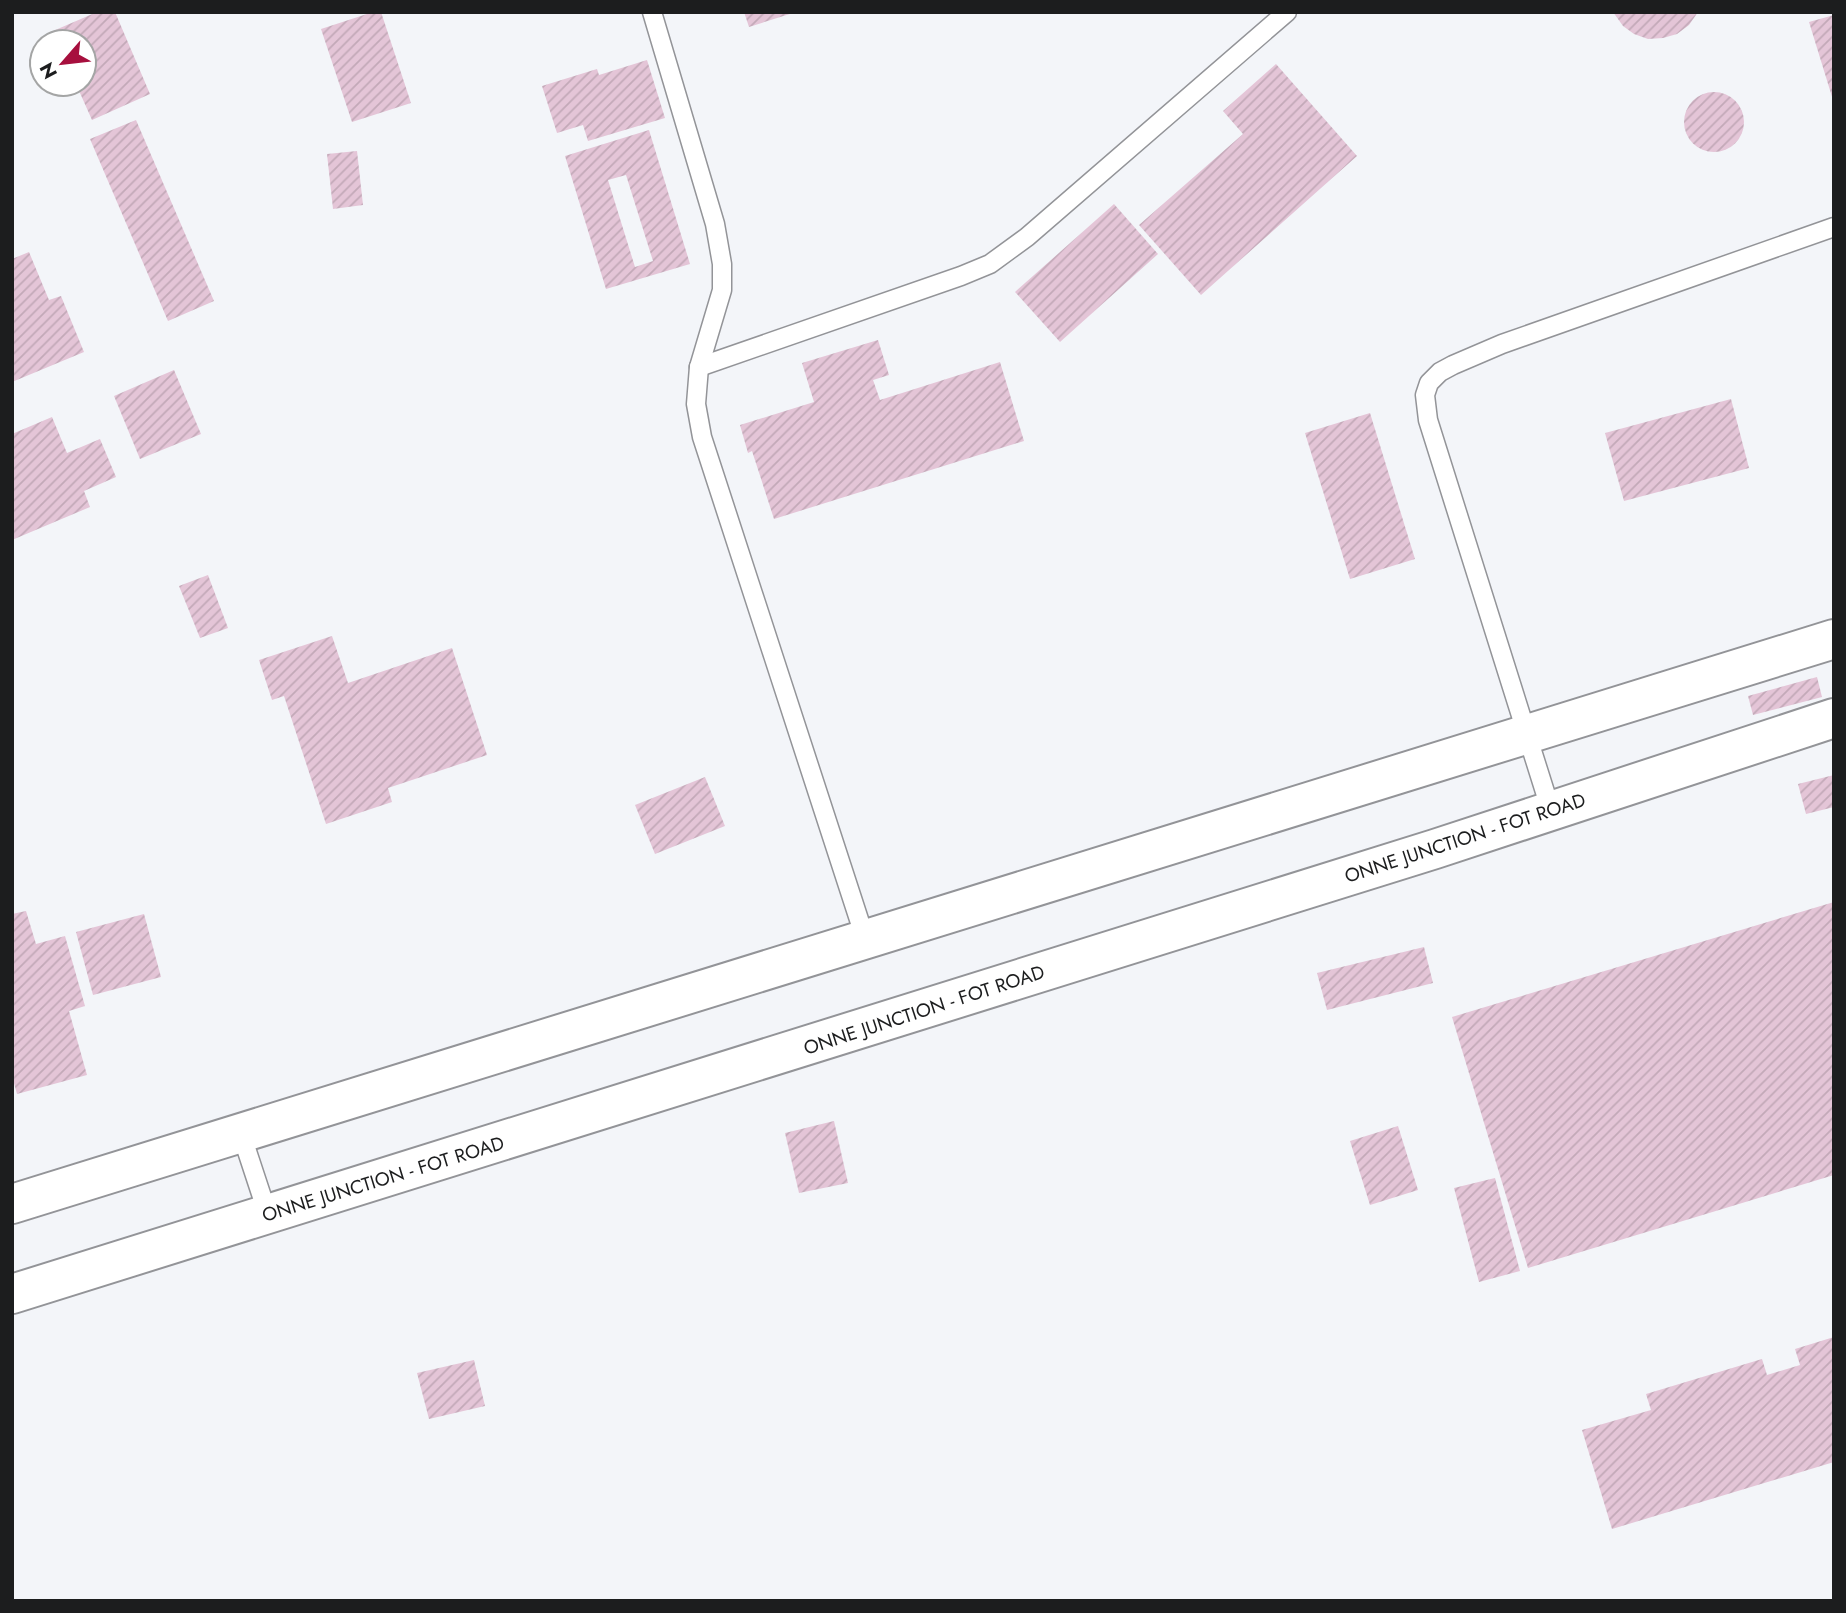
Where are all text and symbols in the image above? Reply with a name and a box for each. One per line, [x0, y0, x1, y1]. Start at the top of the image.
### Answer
north arrow [28, 28, 98, 98]
text: N [33, 58, 64, 84]
street label: ONNE JUNCTION - FOT ROAD [1341, 786, 1589, 890]
street label: ONNE JUNCTION - FOT ROAD [800, 958, 1048, 1062]
street label: ONNE JUNCTION - FOT ROAD [259, 1129, 507, 1229]

